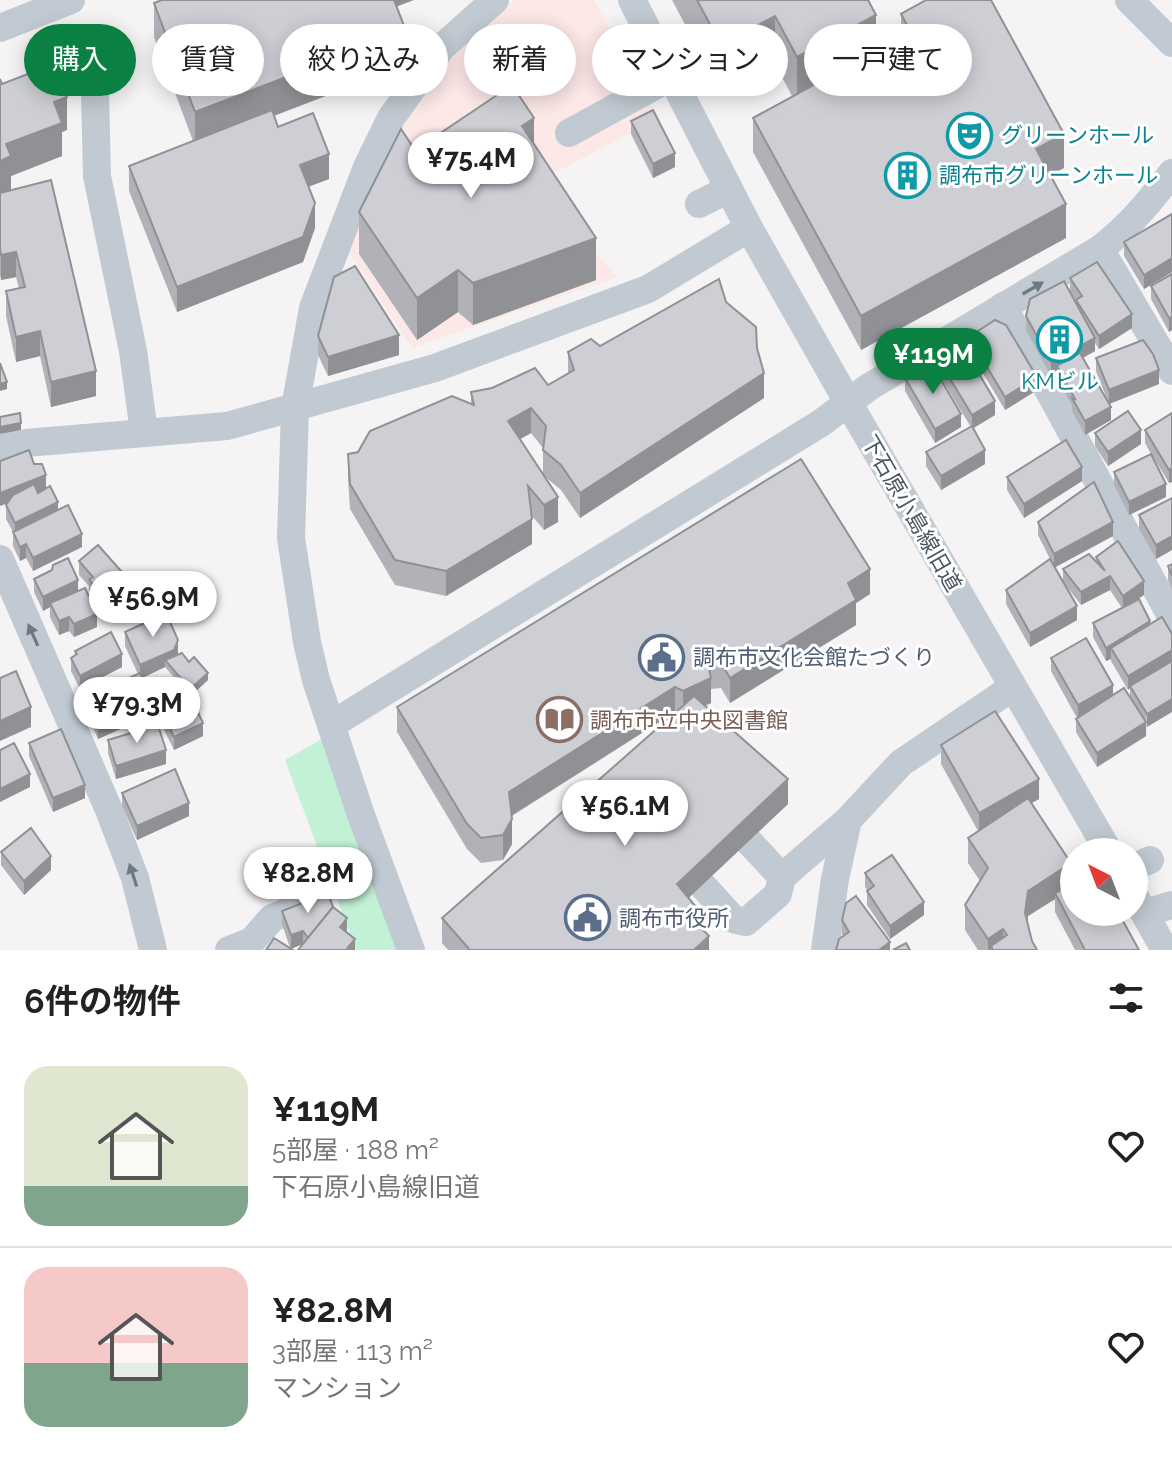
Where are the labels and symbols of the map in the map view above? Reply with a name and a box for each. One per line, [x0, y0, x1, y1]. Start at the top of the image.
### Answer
theatre icon: グリーンホール [946, 111, 994, 159]
place label: グリーンホール [1001, 122, 1154, 148]
pin: ¥75.4M [406, 132, 536, 200]
building icon: 調布市グリーンホール [884, 151, 932, 199]
place label: 調布市グリーンホール [939, 162, 1158, 188]
one-way arrow [1022, 282, 1044, 296]
building icon: KMビル [1036, 316, 1084, 364]
pin: ¥119M [877, 328, 989, 396]
place label: KMビル [1021, 368, 1099, 394]
street label: 下石原小島線旧道 [857, 430, 967, 596]
pin: ¥56.9M [88, 571, 218, 639]
one-way arrow [27, 623, 40, 647]
public building icon: 調布市文化会館たづくり [638, 633, 686, 681]
place label: 調布市文化会館たづくり [693, 644, 935, 670]
pin: ¥79.3M [72, 677, 202, 745]
library icon: 調布市立中央図書館 [535, 696, 583, 744]
place label: 調布市立中央図書館 [590, 707, 788, 733]
pin: ¥56.1M [560, 780, 690, 848]
north arrow [1060, 838, 1148, 926]
pin: ¥82.8M [243, 847, 373, 915]
one-way arrow [126, 862, 139, 886]
public building icon: 調布市役所 [564, 894, 612, 942]
place label: 調布市役所 [619, 905, 729, 931]

